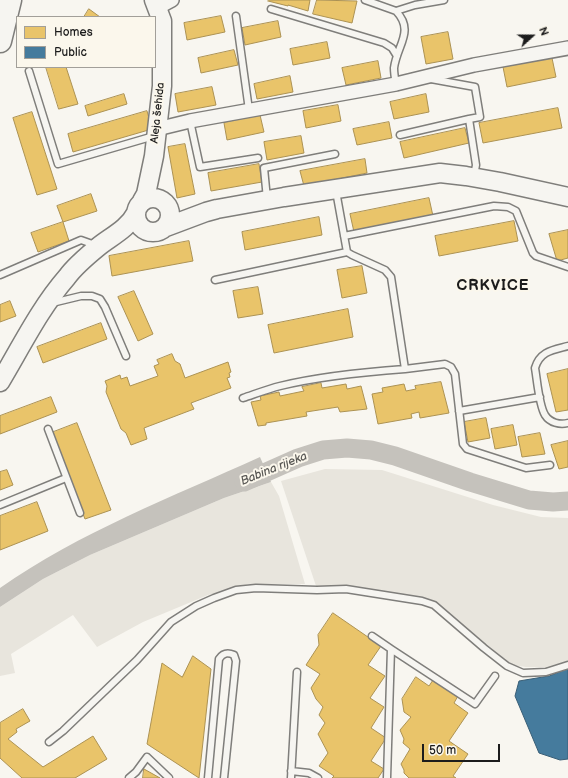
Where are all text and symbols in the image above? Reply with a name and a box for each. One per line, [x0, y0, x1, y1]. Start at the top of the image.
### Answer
legend [16, 16, 156, 68]
north arrow [512, 16, 552, 56]
text: Homes [54, 25, 93, 40]
text: N [536, 25, 551, 38]
text: Public [54, 45, 87, 60]
street label: Aleja šehida [148, 82, 168, 144]
district label: CRKVICE [457, 277, 529, 295]
water label: Babina rijeka [239, 449, 309, 489]
scale bar [424, 736, 502, 762]
text: 50 m [429, 743, 456, 758]

